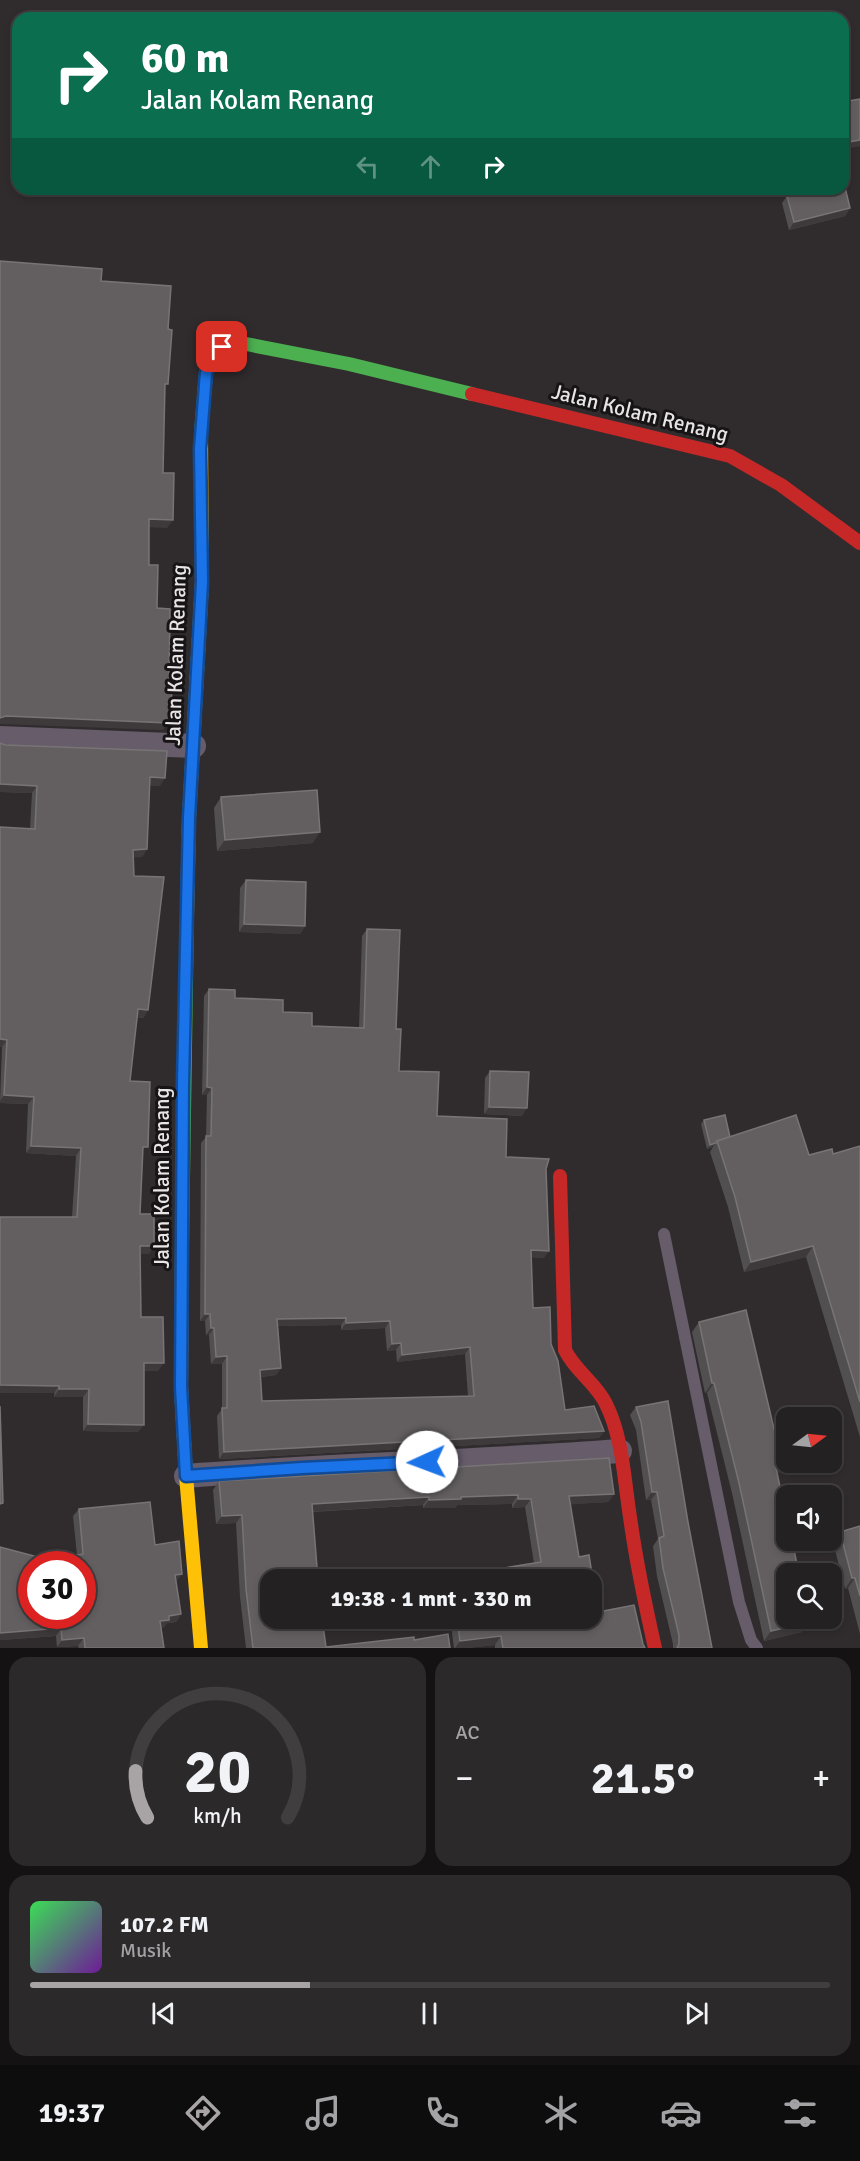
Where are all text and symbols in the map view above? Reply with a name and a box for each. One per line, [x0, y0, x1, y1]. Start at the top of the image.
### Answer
text: 60 m [141, 33, 230, 84]
icon: right [42, 36, 120, 114]
text: Jalan Kolam Renang [141, 84, 374, 117]
icon: left [351, 150, 384, 183]
icon: ahead [414, 150, 447, 183]
icon: right [477, 150, 510, 183]
pin [196, 321, 247, 372]
icon: arrive [205, 330, 238, 363]
street label: Jalan Kolam Renang [549, 378, 731, 448]
street label: Jalan Kolam Renang [160, 564, 192, 746]
street label: Jalan Kolam Renang [149, 1087, 175, 1269]
north arrow [776, 1407, 842, 1473]
map controls [776, 1407, 842, 1629]
position arrow [395, 1430, 459, 1494]
button: sound [776, 1485, 842, 1551]
speed limit sign: 30 [18, 1551, 96, 1629]
button: search [776, 1563, 842, 1629]
text: 19:38 · 1 mnt · 330 m [331, 1585, 531, 1612]
text: AC [456, 1720, 480, 1745]
text: 20 [184, 1733, 251, 1810]
text: 21.5° [591, 1751, 695, 1806]
text: − [456, 1758, 473, 1799]
text: + [812, 1758, 830, 1799]
text: km/h [193, 1804, 242, 1830]
text: 107.2 FM [120, 1911, 209, 1938]
text: Musik [120, 1938, 171, 1963]
icon: previous [147, 1997, 180, 2030]
icon: pause [413, 1997, 446, 2030]
icon: next [680, 1997, 713, 2030]
icon: directions [182, 2092, 224, 2134]
icon: music [302, 2092, 344, 2134]
icon: phone [421, 2092, 463, 2134]
icon: climate [540, 2092, 582, 2134]
icon: car [660, 2092, 702, 2134]
icon: filters [779, 2092, 821, 2134]
text: 19:37 [39, 2097, 105, 2130]

